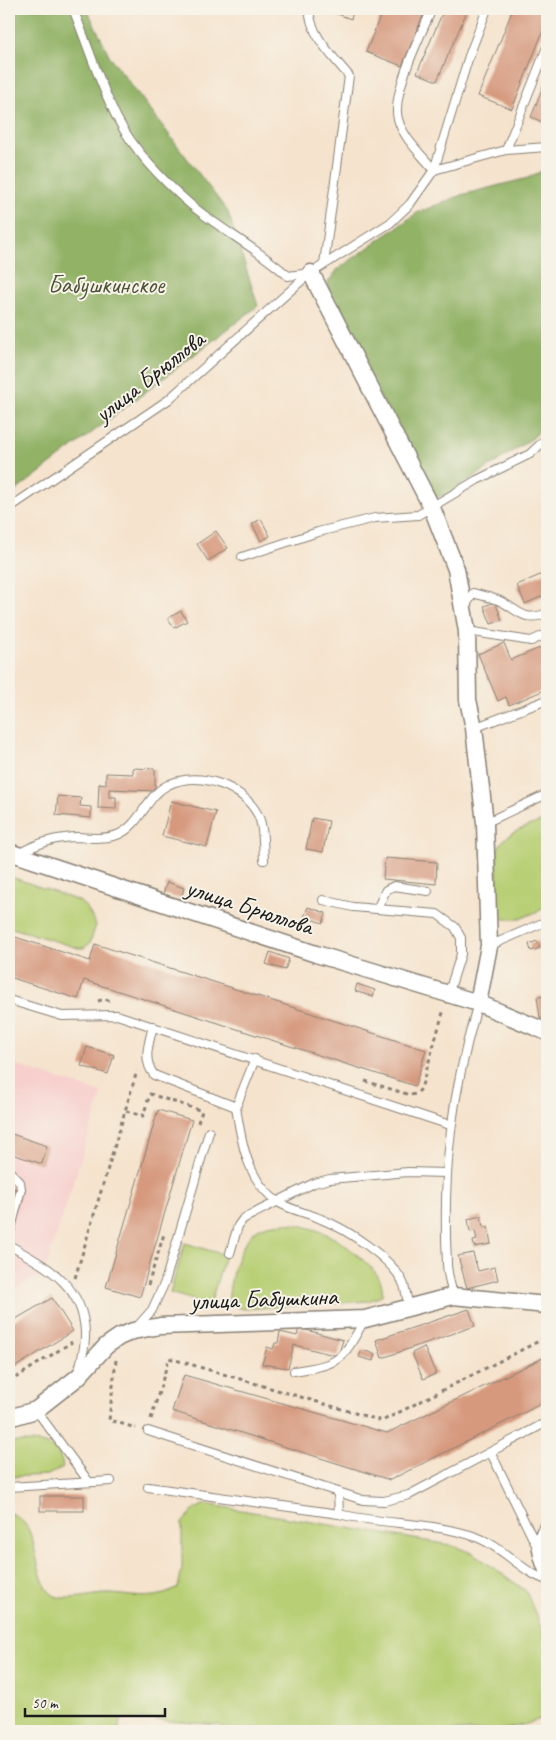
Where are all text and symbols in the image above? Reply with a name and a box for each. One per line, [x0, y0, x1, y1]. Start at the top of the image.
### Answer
park label: Бабушкинское [48, 269, 166, 301]
street label: улица Брюллова [86, 322, 214, 431]
street label: улица Брюллова [180, 871, 320, 943]
street label: улица Бабушкина [188, 1280, 340, 1318]
scale bar [25, 1685, 165, 1717]
text: 50 m [32, 1694, 59, 1713]

